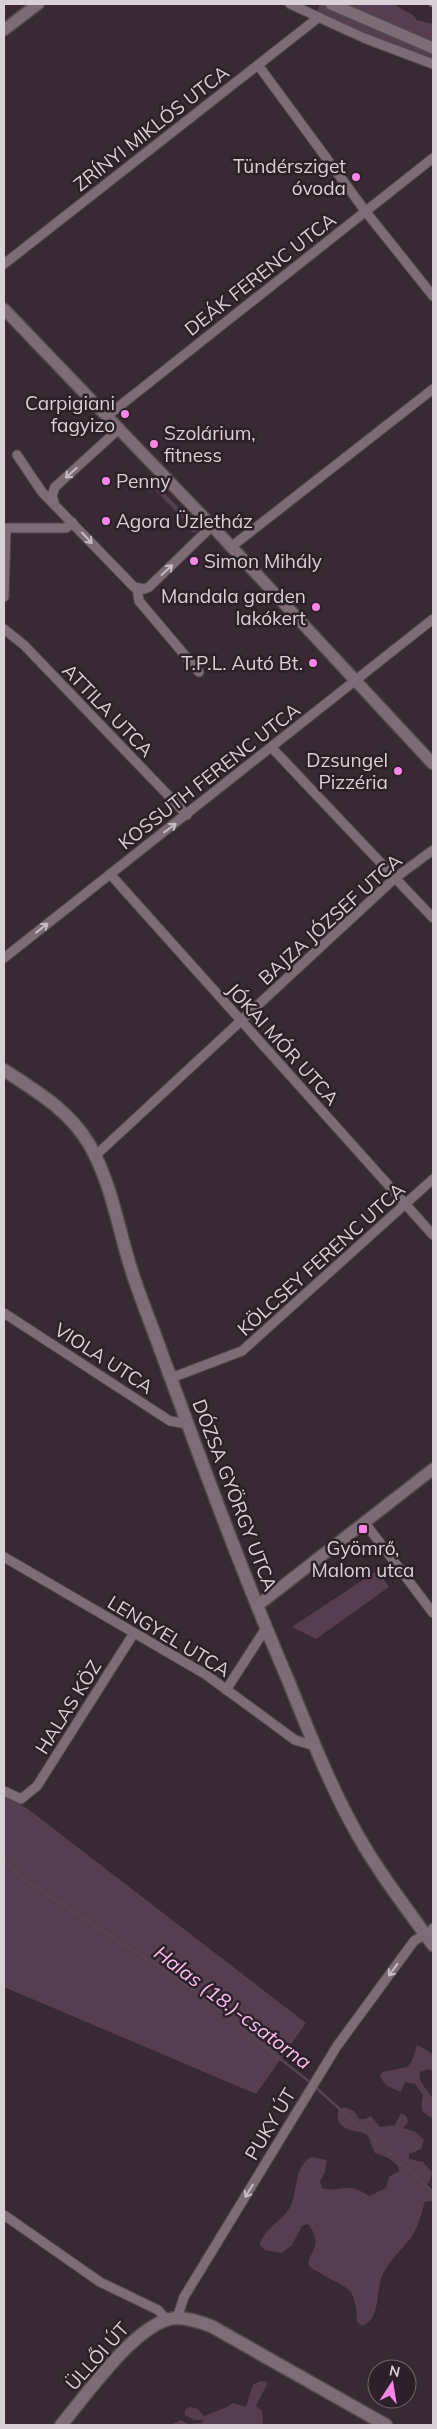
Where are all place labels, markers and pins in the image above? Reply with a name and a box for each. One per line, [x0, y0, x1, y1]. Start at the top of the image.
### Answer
place label: Tündérsziget óvoda [233, 154, 346, 200]
marker: Tündérsziget óvoda [350, 171, 362, 183]
place label: Carpigiani fagyizo [25, 391, 115, 437]
marker: Carpigiani fagyizo [119, 408, 131, 420]
place label: Szolárium, fitness [164, 421, 256, 467]
marker: Szolárium, fitness [148, 438, 160, 450]
place label: Penny [116, 469, 171, 493]
marker: Penny [100, 475, 112, 487]
place label: Agora Üzletház [116, 509, 253, 533]
marker: Agora Üzletház [100, 515, 112, 527]
place label: Simon Mihály [204, 549, 322, 573]
marker: Simon Mihály [188, 555, 200, 567]
place label: Mandala garden lakókert [161, 584, 306, 630]
marker: Mandala garden lakókert [310, 601, 322, 613]
place label: T.P.L. Autó Bt. [181, 651, 303, 675]
marker: T.P.L. Autó Bt. [307, 657, 319, 669]
place label: Dzsungel Pizzéria [306, 748, 388, 794]
marker: Dzsungel Pizzéria [392, 765, 404, 777]
marker: Gyömrő, Malom utca [357, 1523, 369, 1535]
place label: Gyömrő, Malom utca [312, 1536, 414, 1582]

